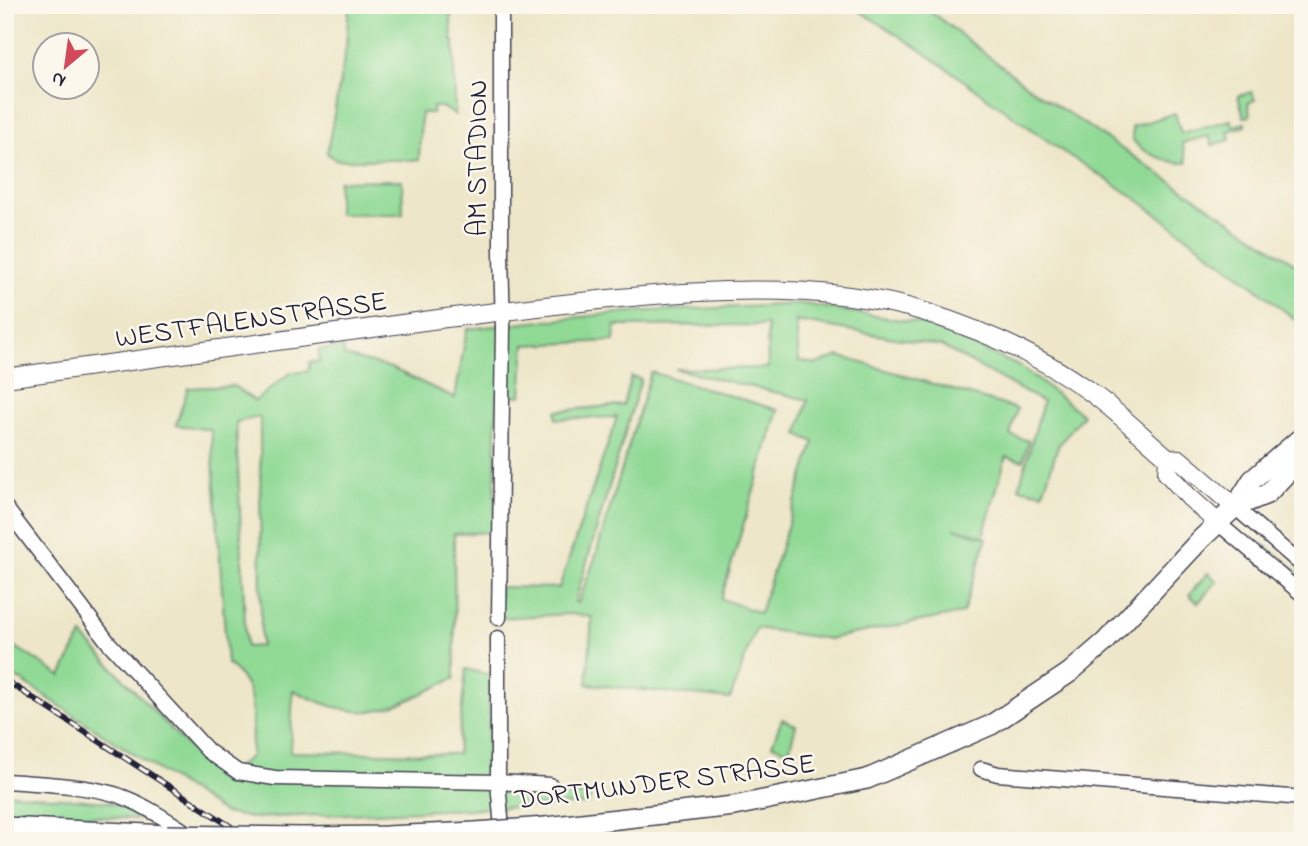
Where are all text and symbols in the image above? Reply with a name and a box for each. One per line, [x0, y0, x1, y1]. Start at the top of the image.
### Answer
north arrow [32, 32, 102, 102]
text: N [47, 64, 71, 94]
street label: AM STADION [459, 80, 500, 236]
street label: WESTFALENSTRASSE [113, 282, 390, 361]
street label: DORTMUNDER STRASSE [512, 745, 818, 822]

